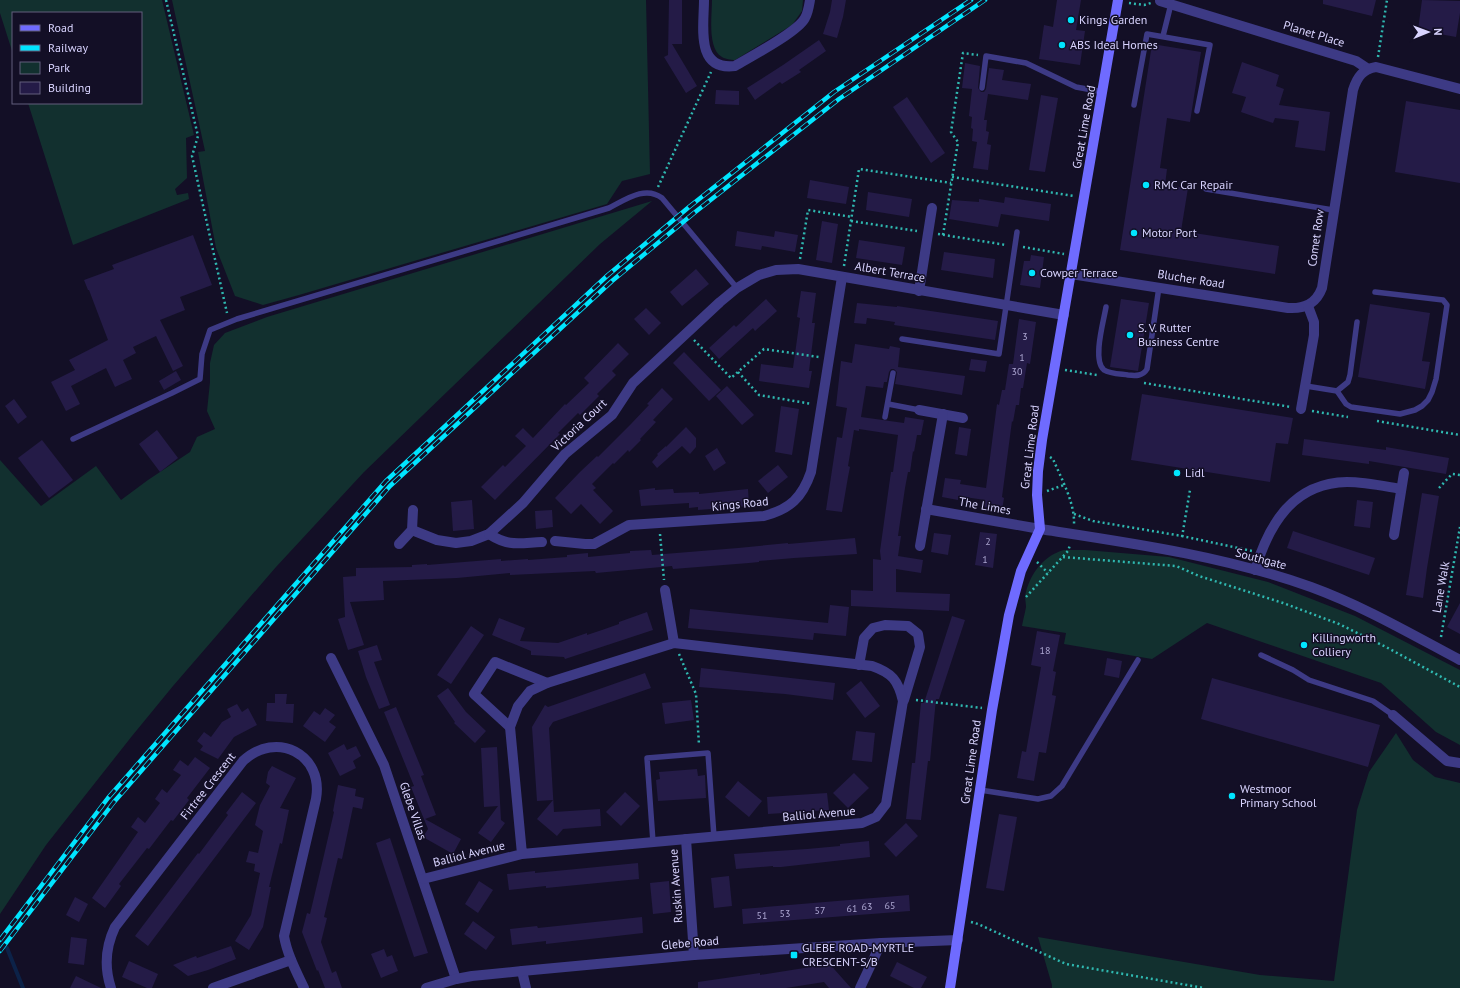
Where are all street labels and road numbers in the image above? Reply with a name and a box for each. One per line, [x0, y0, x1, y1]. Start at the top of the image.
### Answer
street label: Planet Place [1282, 17, 1347, 50]
street label: Great Lime Road [1069, 84, 1098, 170]
street label: Comet Row [1304, 208, 1327, 268]
street label: Albert Terrace [854, 258, 926, 285]
street label: Blucher Road [1156, 266, 1226, 291]
street label: Victoria Court [547, 395, 609, 455]
street label: Great Lime Road [1017, 404, 1042, 490]
street label: Kings Road [711, 493, 769, 514]
street label: The Limes [958, 494, 1012, 517]
street label: Southgate [1234, 544, 1288, 573]
street label: Lane Walk [1429, 560, 1452, 614]
street label: Great Lime Road [957, 719, 984, 805]
street label: Firtree Crescent [177, 749, 238, 822]
street label: Glebe Villas [397, 780, 430, 842]
street label: Balliol Avenue [782, 803, 856, 824]
street label: Balliol Avenue [431, 837, 506, 870]
street label: Ruskin Avenue [665, 848, 686, 924]
street label: Glebe Road [660, 932, 720, 953]

